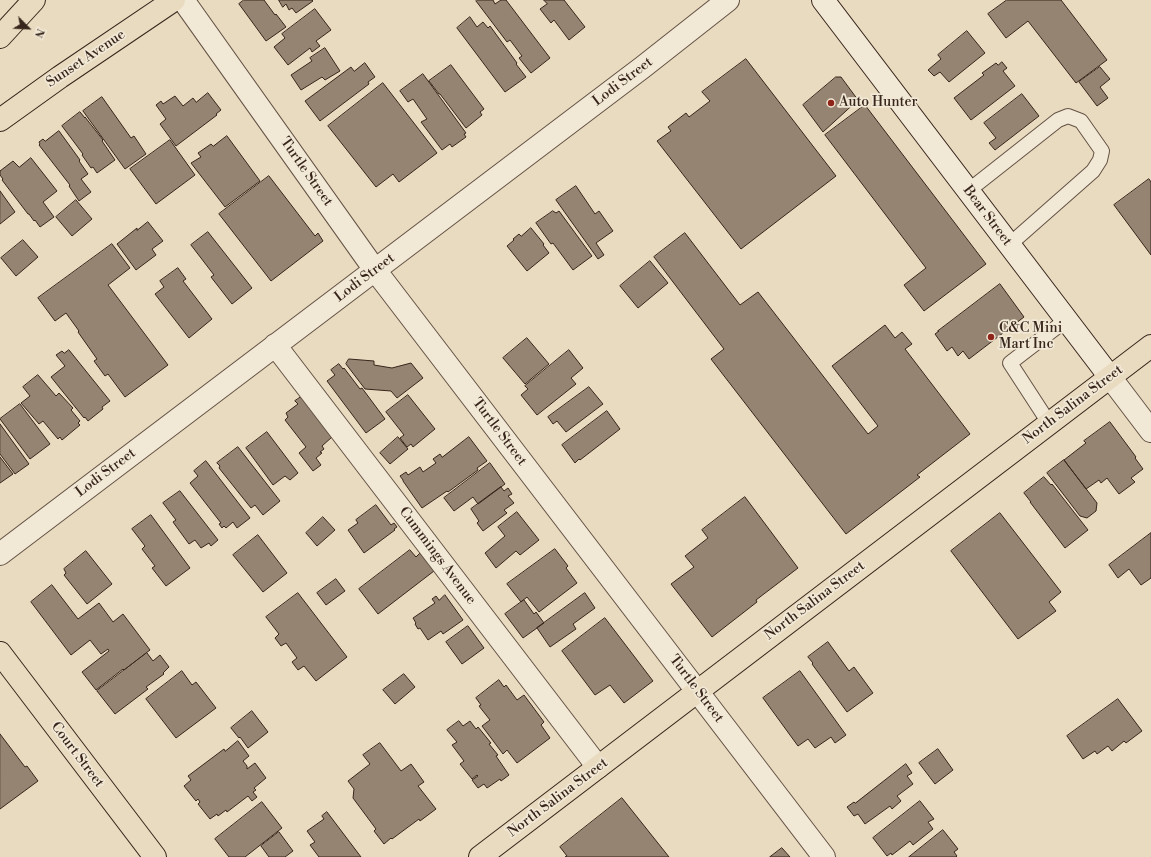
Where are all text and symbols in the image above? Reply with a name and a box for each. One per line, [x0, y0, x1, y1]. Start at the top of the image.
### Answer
north arrow [8, 8, 48, 48]
text: N [31, 26, 47, 40]
street label: Sunset Avenue [43, 26, 129, 92]
street label: Lodi Street [590, 54, 656, 110]
place label: Auto Hunter [839, 95, 918, 111]
marker: Auto Hunter [826, 98, 836, 108]
street label: Turtle Street [276, 134, 336, 210]
street label: Bear Street [959, 183, 1015, 249]
street label: Lodi Street [332, 250, 398, 306]
place label: C&C Mini Mart Inc [999, 321, 1062, 354]
marker: C&C Mini Mart Inc [986, 332, 996, 342]
street label: North Salina Street [1020, 362, 1126, 448]
street label: Turtle Street [468, 395, 530, 469]
street label: Lodi Street [73, 445, 139, 501]
street label: Cummings Avenue [395, 504, 479, 608]
street label: North Salina Street [762, 558, 868, 644]
street label: Turtle Street [665, 652, 727, 726]
street label: Court Street [47, 719, 107, 791]
street label: North Salina Street [505, 755, 611, 841]

